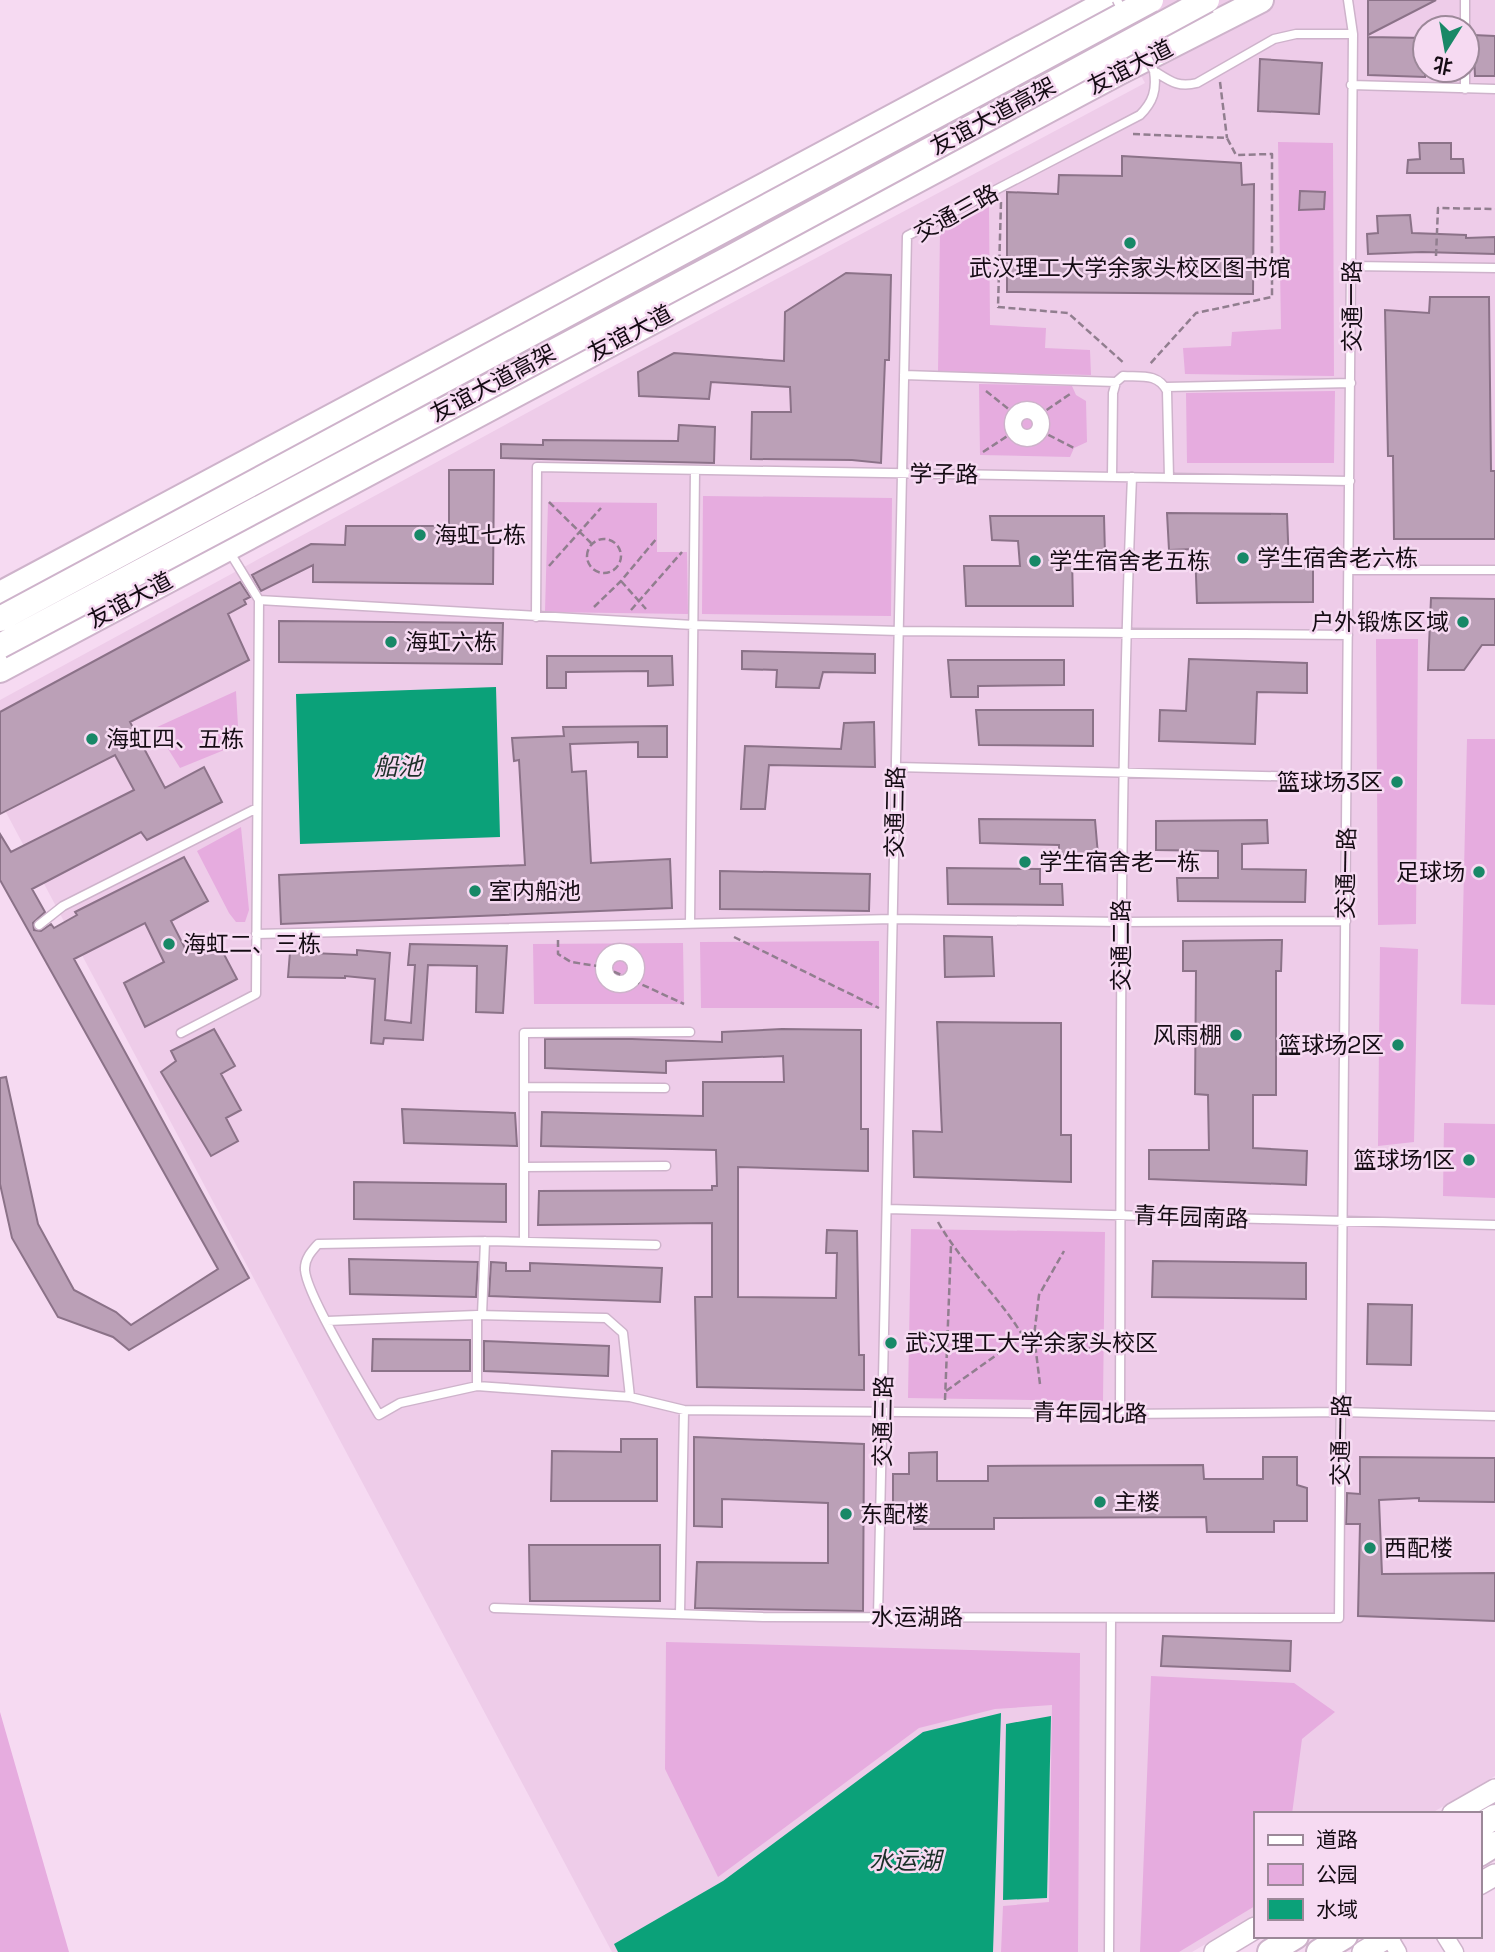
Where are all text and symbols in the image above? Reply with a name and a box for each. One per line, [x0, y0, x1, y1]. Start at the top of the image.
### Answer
north arrow [1411, 14, 1481, 84]
street label: 友谊大道 [1082, 33, 1178, 101]
text: 北 [1431, 51, 1455, 79]
street label: 友谊大道高架 [925, 70, 1061, 162]
street label: 交通三路 [908, 178, 1004, 248]
marker: 武汉理工大学余家头校区图书馆 [1122, 235, 1138, 251]
place label: 武汉理工大学余家头校区图书馆 [969, 253, 1291, 283]
street label: 交通一路 [1337, 260, 1367, 352]
street label: 友谊大道 [582, 298, 678, 368]
street label: 友谊大道高架 [425, 337, 561, 429]
street label: 学子路 [909, 458, 979, 490]
place label: 海虹七栋 [434, 520, 526, 550]
marker: 海虹七栋 [412, 527, 428, 543]
place label: 学生宿舍老六栋 [1257, 543, 1418, 573]
place label: 学生宿舍老五栋 [1049, 546, 1210, 576]
marker: 学生宿舍老六栋 [1235, 550, 1251, 566]
marker: 学生宿舍老五栋 [1027, 553, 1043, 569]
street label: 友谊大道 [82, 565, 178, 635]
place label: 户外锻炼区域 [1311, 607, 1449, 637]
marker: 户外锻炼区域 [1455, 614, 1471, 630]
place label: 海虹六栋 [405, 627, 497, 657]
marker: 海虹六栋 [383, 634, 399, 650]
place label: 海虹四、五栋 [106, 724, 244, 754]
marker: 海虹四、五栋 [84, 731, 100, 747]
water label: 船池 [374, 751, 424, 782]
street label: 交通三路 [879, 766, 911, 858]
place label: 篮球场3区 [1277, 767, 1383, 797]
marker: 篮球场3区 [1389, 774, 1405, 790]
street label: 交通一路 [1330, 827, 1362, 919]
place label: 学生宿舍老一栋 [1039, 847, 1200, 877]
marker: 学生宿舍老一栋 [1017, 854, 1033, 870]
place label: 足球场 [1396, 857, 1465, 887]
marker: 足球场 [1471, 864, 1487, 880]
place label: 室内船池 [489, 876, 581, 906]
marker: 室内船池 [467, 883, 483, 899]
street label: 交通二路 [1106, 899, 1136, 991]
place label: 海虹二、三栋 [183, 929, 321, 959]
marker: 海虹二、三栋 [161, 936, 177, 952]
place label: 风雨棚 [1153, 1020, 1222, 1050]
marker: 风雨棚 [1228, 1027, 1244, 1043]
place label: 篮球场2区 [1278, 1030, 1384, 1060]
marker: 篮球场2区 [1390, 1037, 1406, 1053]
place label: 篮球场1区 [1353, 1145, 1455, 1175]
marker: 篮球场1区 [1461, 1152, 1477, 1168]
street label: 青年园南路 [1133, 1200, 1249, 1234]
place label: 武汉理工大学余家头校区 [905, 1328, 1158, 1358]
marker: 武汉理工大学余家头校区 [883, 1335, 899, 1351]
street label: 交通三路 [867, 1375, 899, 1467]
street label: 交通一路 [1325, 1394, 1357, 1486]
street label: 青年园北路 [1032, 1397, 1148, 1429]
place label: 主楼 [1114, 1487, 1160, 1517]
marker: 主楼 [1092, 1494, 1108, 1510]
place label: 东配楼 [860, 1499, 929, 1529]
marker: 东配楼 [838, 1506, 854, 1522]
place label: 西配楼 [1384, 1533, 1453, 1563]
marker: 西配楼 [1362, 1540, 1378, 1556]
street label: 水运湖路 [871, 1602, 963, 1632]
legend [1254, 1812, 1481, 1938]
text: 道路 [1316, 1826, 1358, 1853]
water label: 水运湖 [869, 1845, 945, 1876]
text: 公园 [1316, 1861, 1358, 1888]
text: 水域 [1316, 1896, 1358, 1923]

